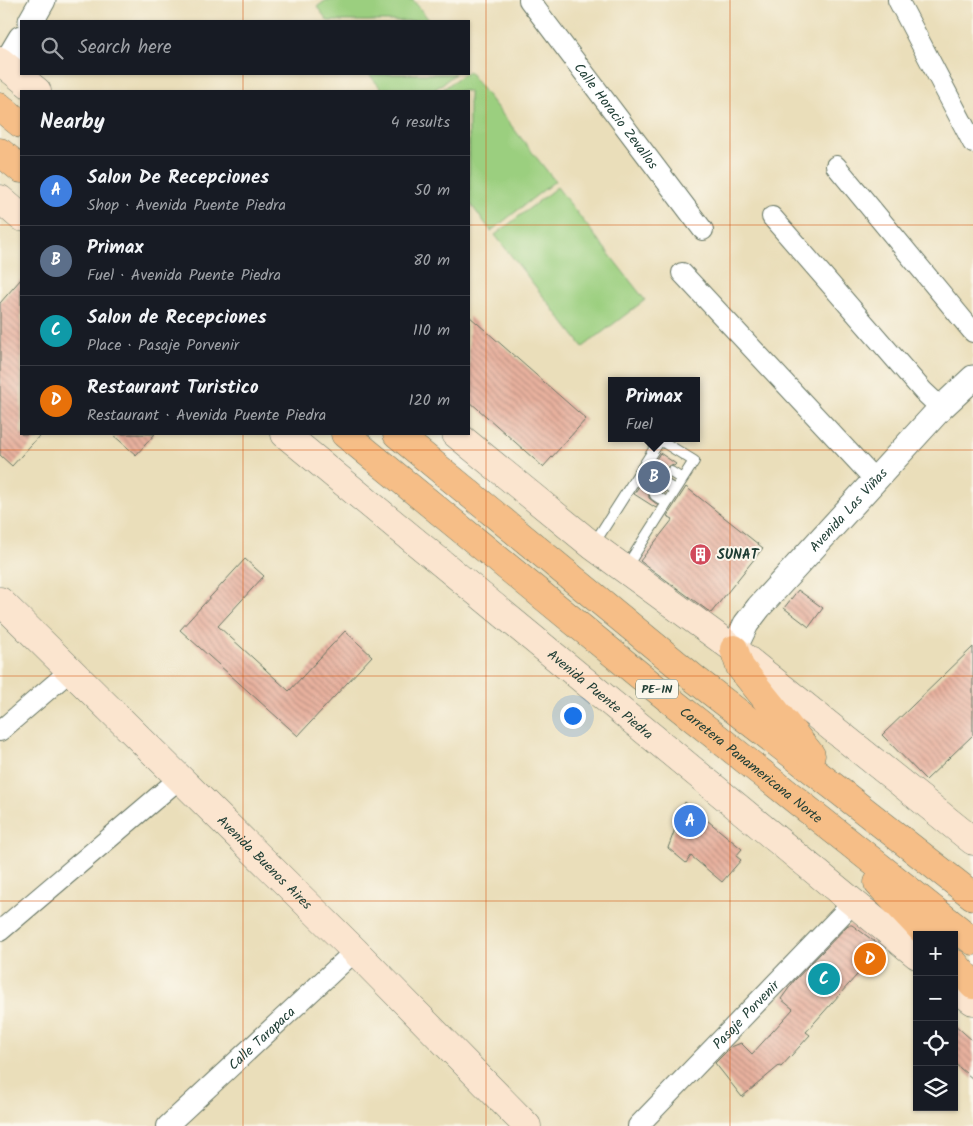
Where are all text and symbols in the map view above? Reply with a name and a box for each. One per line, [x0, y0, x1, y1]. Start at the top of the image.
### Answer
search box [20, 20, 470, 75]
text: Search here [78, 33, 172, 63]
icon: search [38, 34, 66, 62]
street label: Calle Horacio Zevallos [568, 58, 663, 174]
text: Nearby [40, 106, 105, 139]
text: 4 results [391, 110, 450, 135]
text: Salon De Recepciones [87, 163, 269, 193]
text: A [51, 178, 61, 203]
text: 50 m [414, 178, 450, 203]
text: Shop · Avenida Puente Piedra [87, 193, 286, 218]
text: Primax [87, 233, 144, 263]
text: B [51, 248, 61, 273]
text: 80 m [413, 248, 450, 273]
text: Fuel · Avenida Puente Piedra [87, 263, 281, 288]
text: Salon de Recepciones [87, 303, 267, 333]
text: C [51, 318, 61, 343]
text: 110 m [413, 318, 450, 343]
text: Place · Pasaje Porvenir [87, 333, 239, 358]
text: Restaurant Turistico [87, 373, 259, 403]
popup [608, 377, 700, 442]
text: Primax [626, 382, 682, 412]
text: D [51, 388, 61, 413]
text: 120 m [409, 388, 450, 413]
text: Restaurant · Avenida Puente Piedra [87, 403, 326, 428]
text: Fuel [626, 412, 653, 437]
pin: B [638, 458, 670, 496]
street label: Avenida Las Viñas [804, 463, 893, 557]
building icon: SUNAT [689, 542, 713, 566]
place label: SUNAT [717, 544, 760, 566]
street label: Avenida Puente Piedra [542, 645, 658, 745]
road number: PE-1N [636, 680, 678, 699]
street label: Carretera Panamericana Norte [674, 702, 828, 830]
your location [560, 703, 586, 729]
pin: A [674, 802, 706, 840]
street label: Avenida Buenos Aires [211, 810, 317, 915]
map controls [913, 931, 958, 1111]
button: + [913, 931, 958, 976]
pin: D [854, 940, 886, 978]
pin: C [808, 960, 840, 998]
street label: Pasaje Porvenir [708, 975, 786, 1055]
button: − [913, 976, 958, 1021]
street label: Calle Tarapaca [223, 1002, 301, 1076]
button: locate [913, 1021, 958, 1066]
button: layers [913, 1066, 958, 1111]

